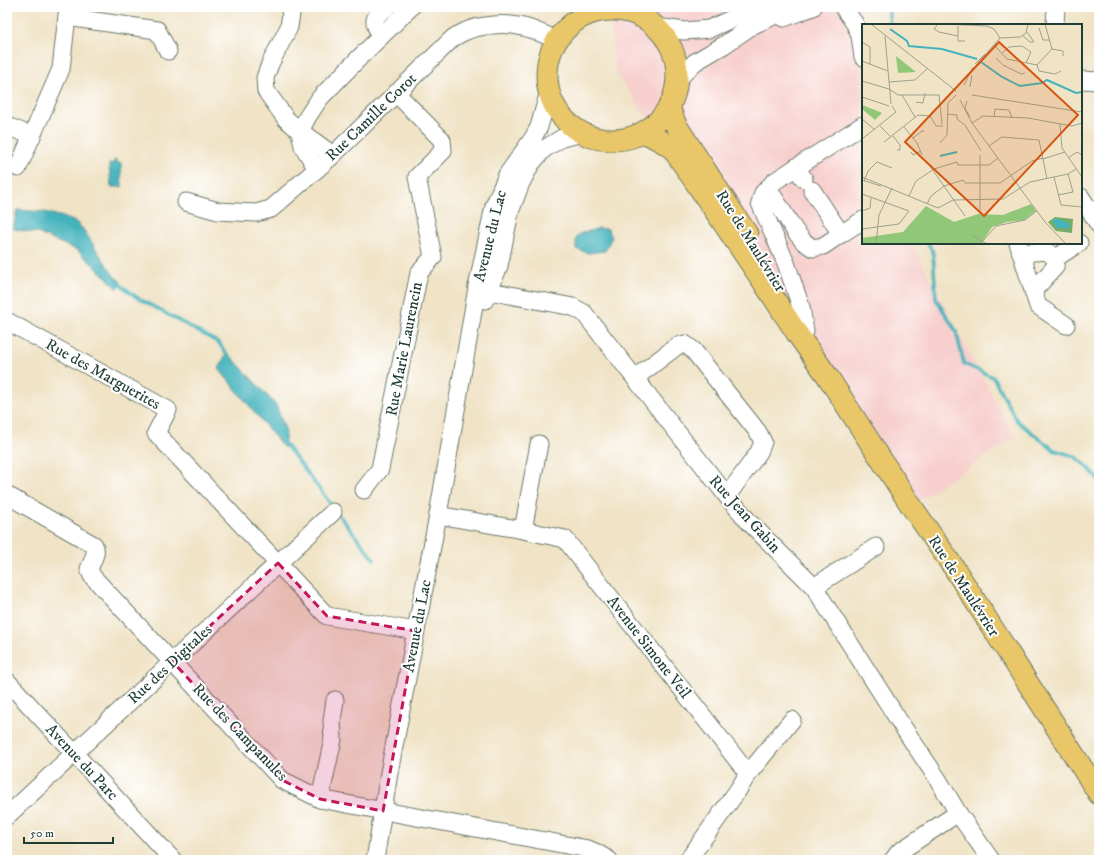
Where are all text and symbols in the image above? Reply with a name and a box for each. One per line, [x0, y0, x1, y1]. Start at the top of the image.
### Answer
inset map [862, 24, 1082, 244]
street label: Rue Camille Corot [321, 69, 421, 165]
street label: Rue de Maulévrier [712, 186, 790, 296]
street label: Avenue du Lac [469, 188, 511, 284]
street label: Rue Marie Laurencin [381, 280, 427, 418]
street label: Rue des Marguerites [42, 334, 164, 414]
street label: Rue Jean Gabin [705, 471, 786, 557]
street label: Rue de Maulévrier [924, 532, 1004, 640]
street label: Avenue du Lac [398, 578, 436, 674]
street label: Avenue Simone Veil [603, 592, 695, 703]
street label: Rue des Digitales [124, 620, 216, 708]
street label: Rue des Campanules [188, 679, 292, 785]
street label: Avenue du Parc [41, 719, 123, 805]
scale bar [24, 819, 113, 845]
text: 50 m [30, 826, 54, 841]

